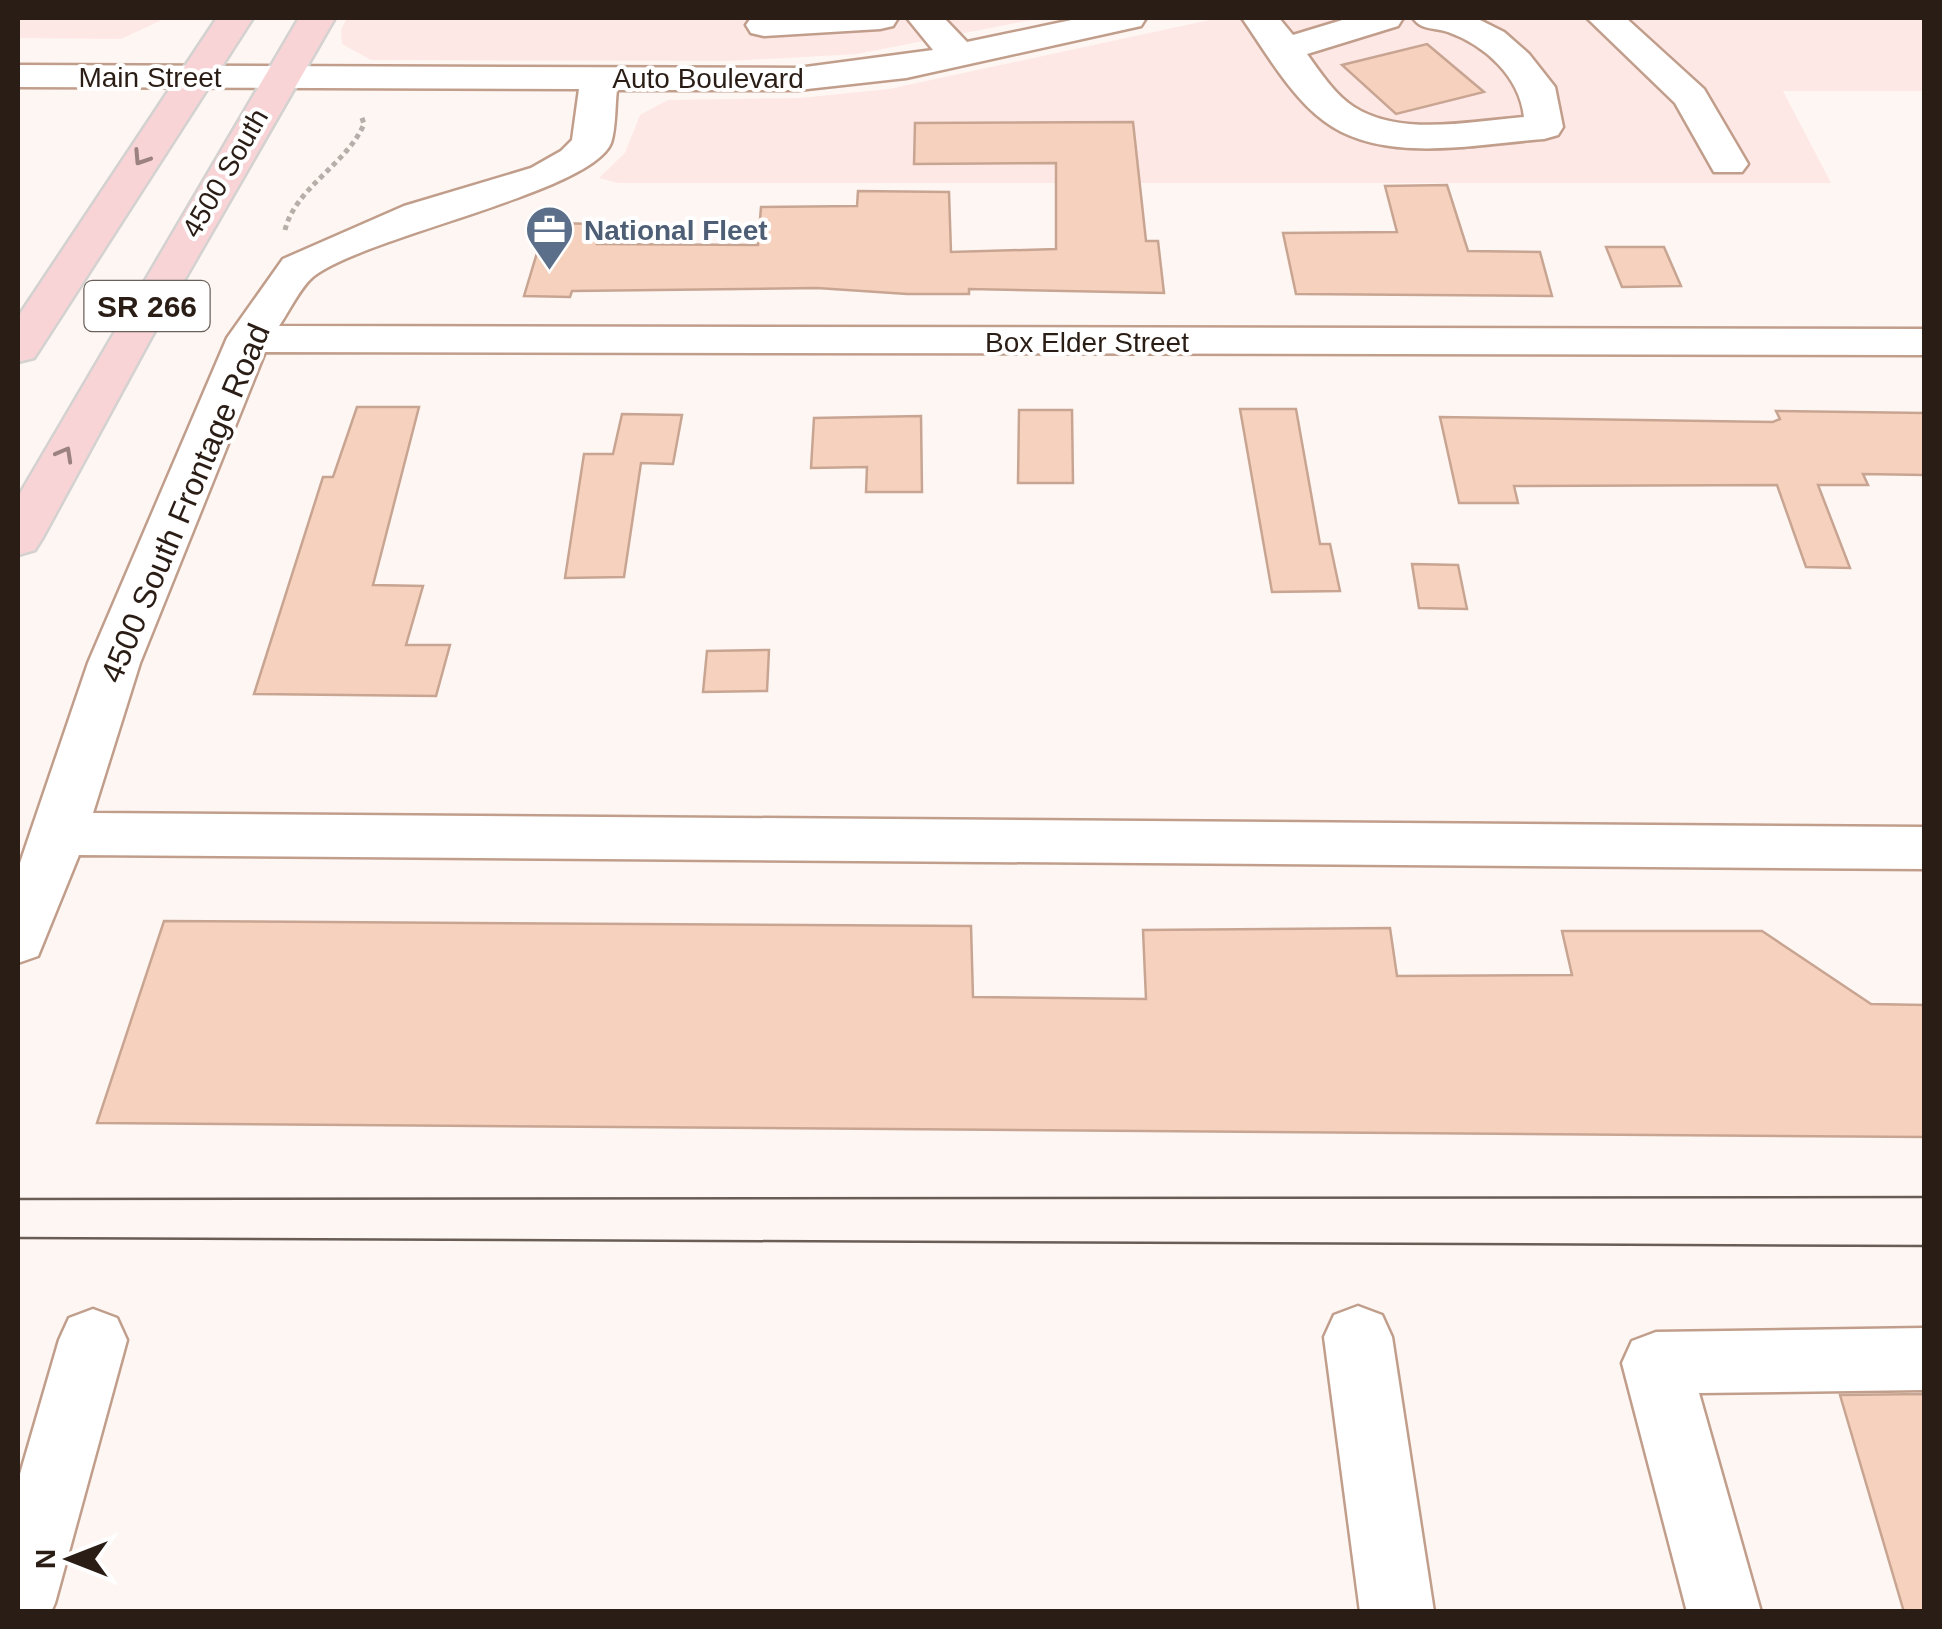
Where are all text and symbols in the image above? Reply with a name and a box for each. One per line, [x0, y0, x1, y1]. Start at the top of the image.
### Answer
street label: Main Street [78, 62, 222, 93]
street label: Auto Boulevard [612, 63, 804, 94]
street label: 4500 South [176, 103, 274, 243]
one-way arrow [134, 147, 153, 165]
office icon: National Fleet [523, 204, 575, 272]
place label: National Fleet [584, 215, 768, 246]
road number: SR 266 [84, 281, 210, 331]
street label: 4500 South Frontage Road [93, 318, 277, 688]
street label: Box Elder Street [985, 327, 1189, 358]
one-way arrow [52, 446, 72, 464]
north arrow [20, 1509, 120, 1609]
text: N [30, 1549, 61, 1569]

